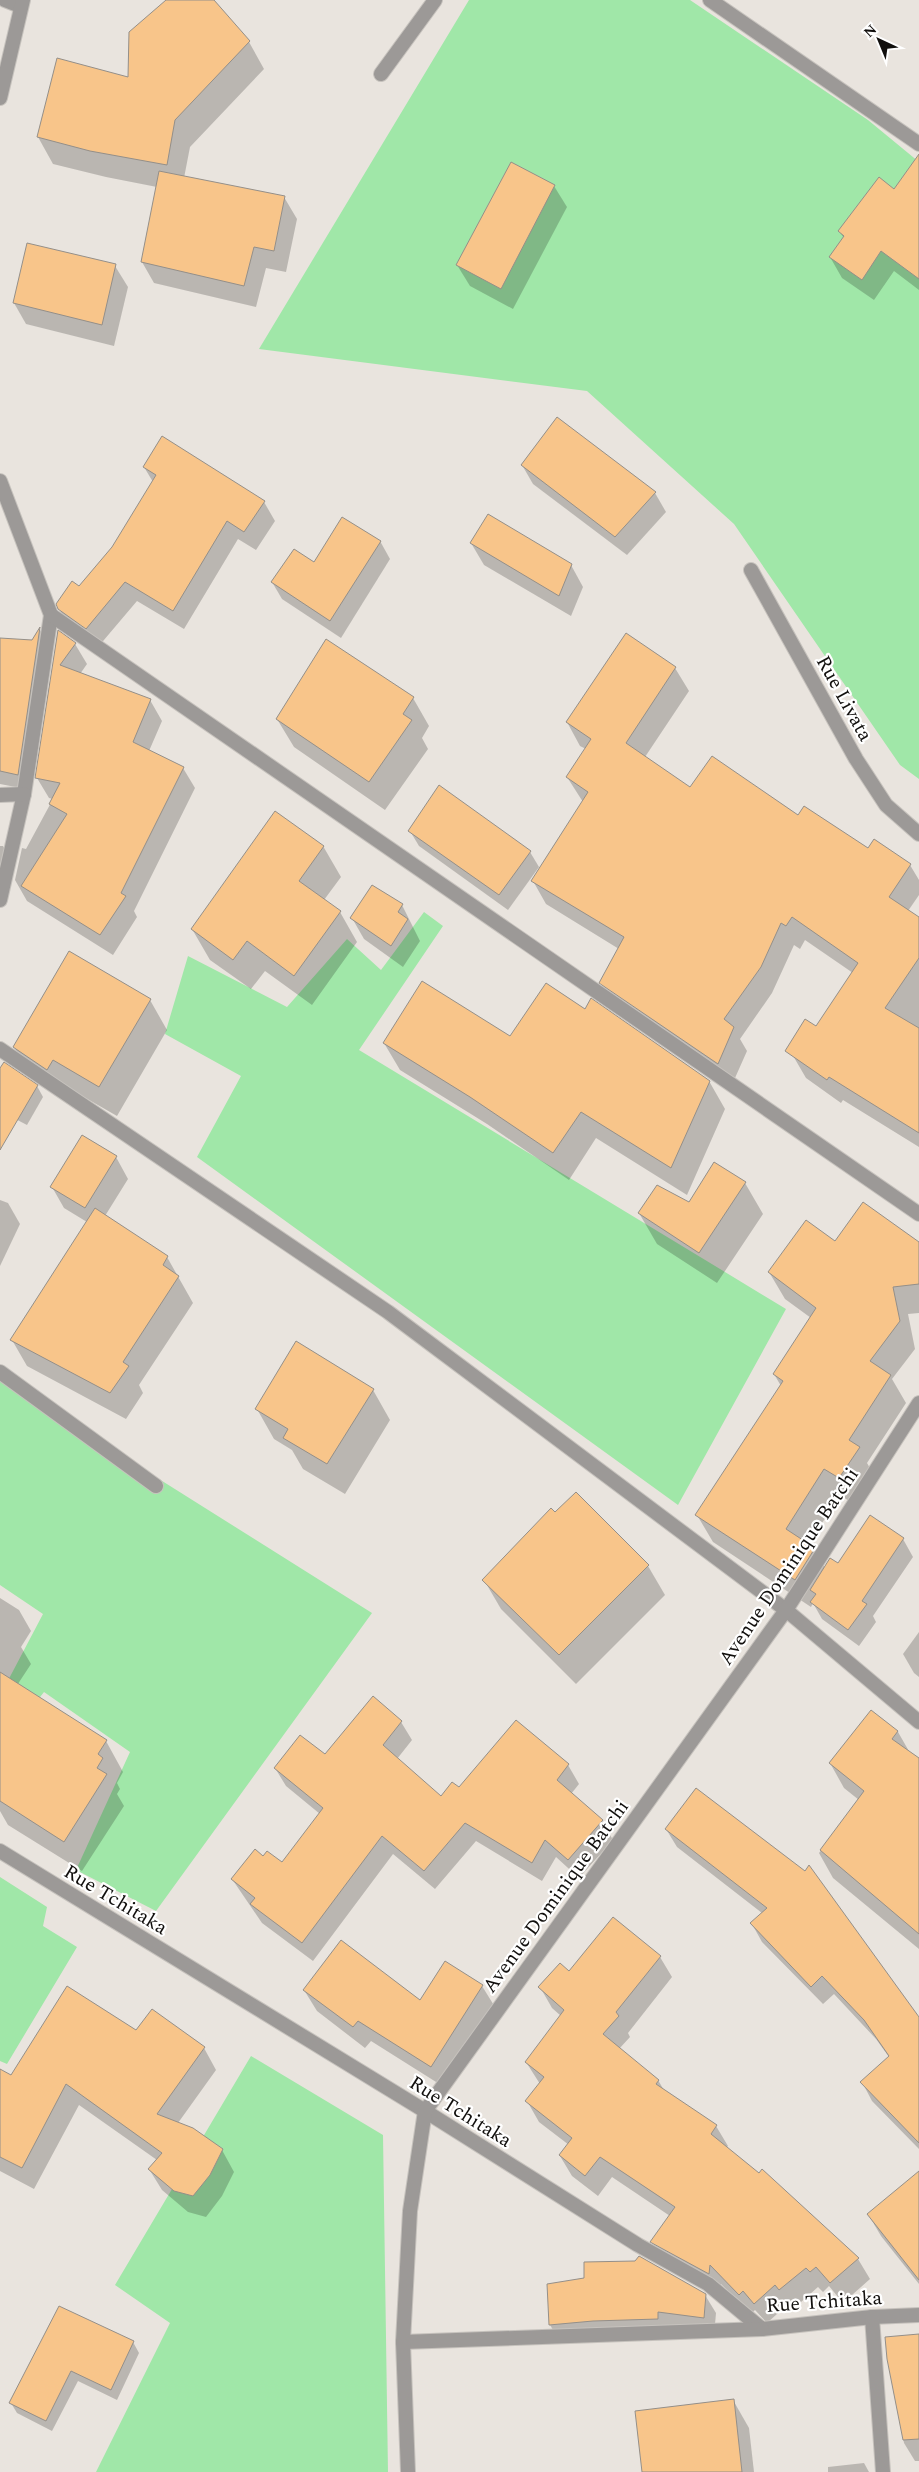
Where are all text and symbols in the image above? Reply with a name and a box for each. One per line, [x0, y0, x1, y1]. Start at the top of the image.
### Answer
north arrow [854, 15, 904, 65]
text: N [859, 19, 882, 43]
street label: Rue Livata [808, 650, 880, 747]
street label: Avenue Dominique Batchi [711, 1462, 866, 1672]
street label: Avenue Dominique Batchi [475, 1794, 636, 2000]
street label: Rue Tchitaka [58, 1857, 173, 1943]
street label: Rue Tchitaka [403, 2068, 518, 2156]
street label: Rue Tchitaka [765, 2283, 883, 2321]

